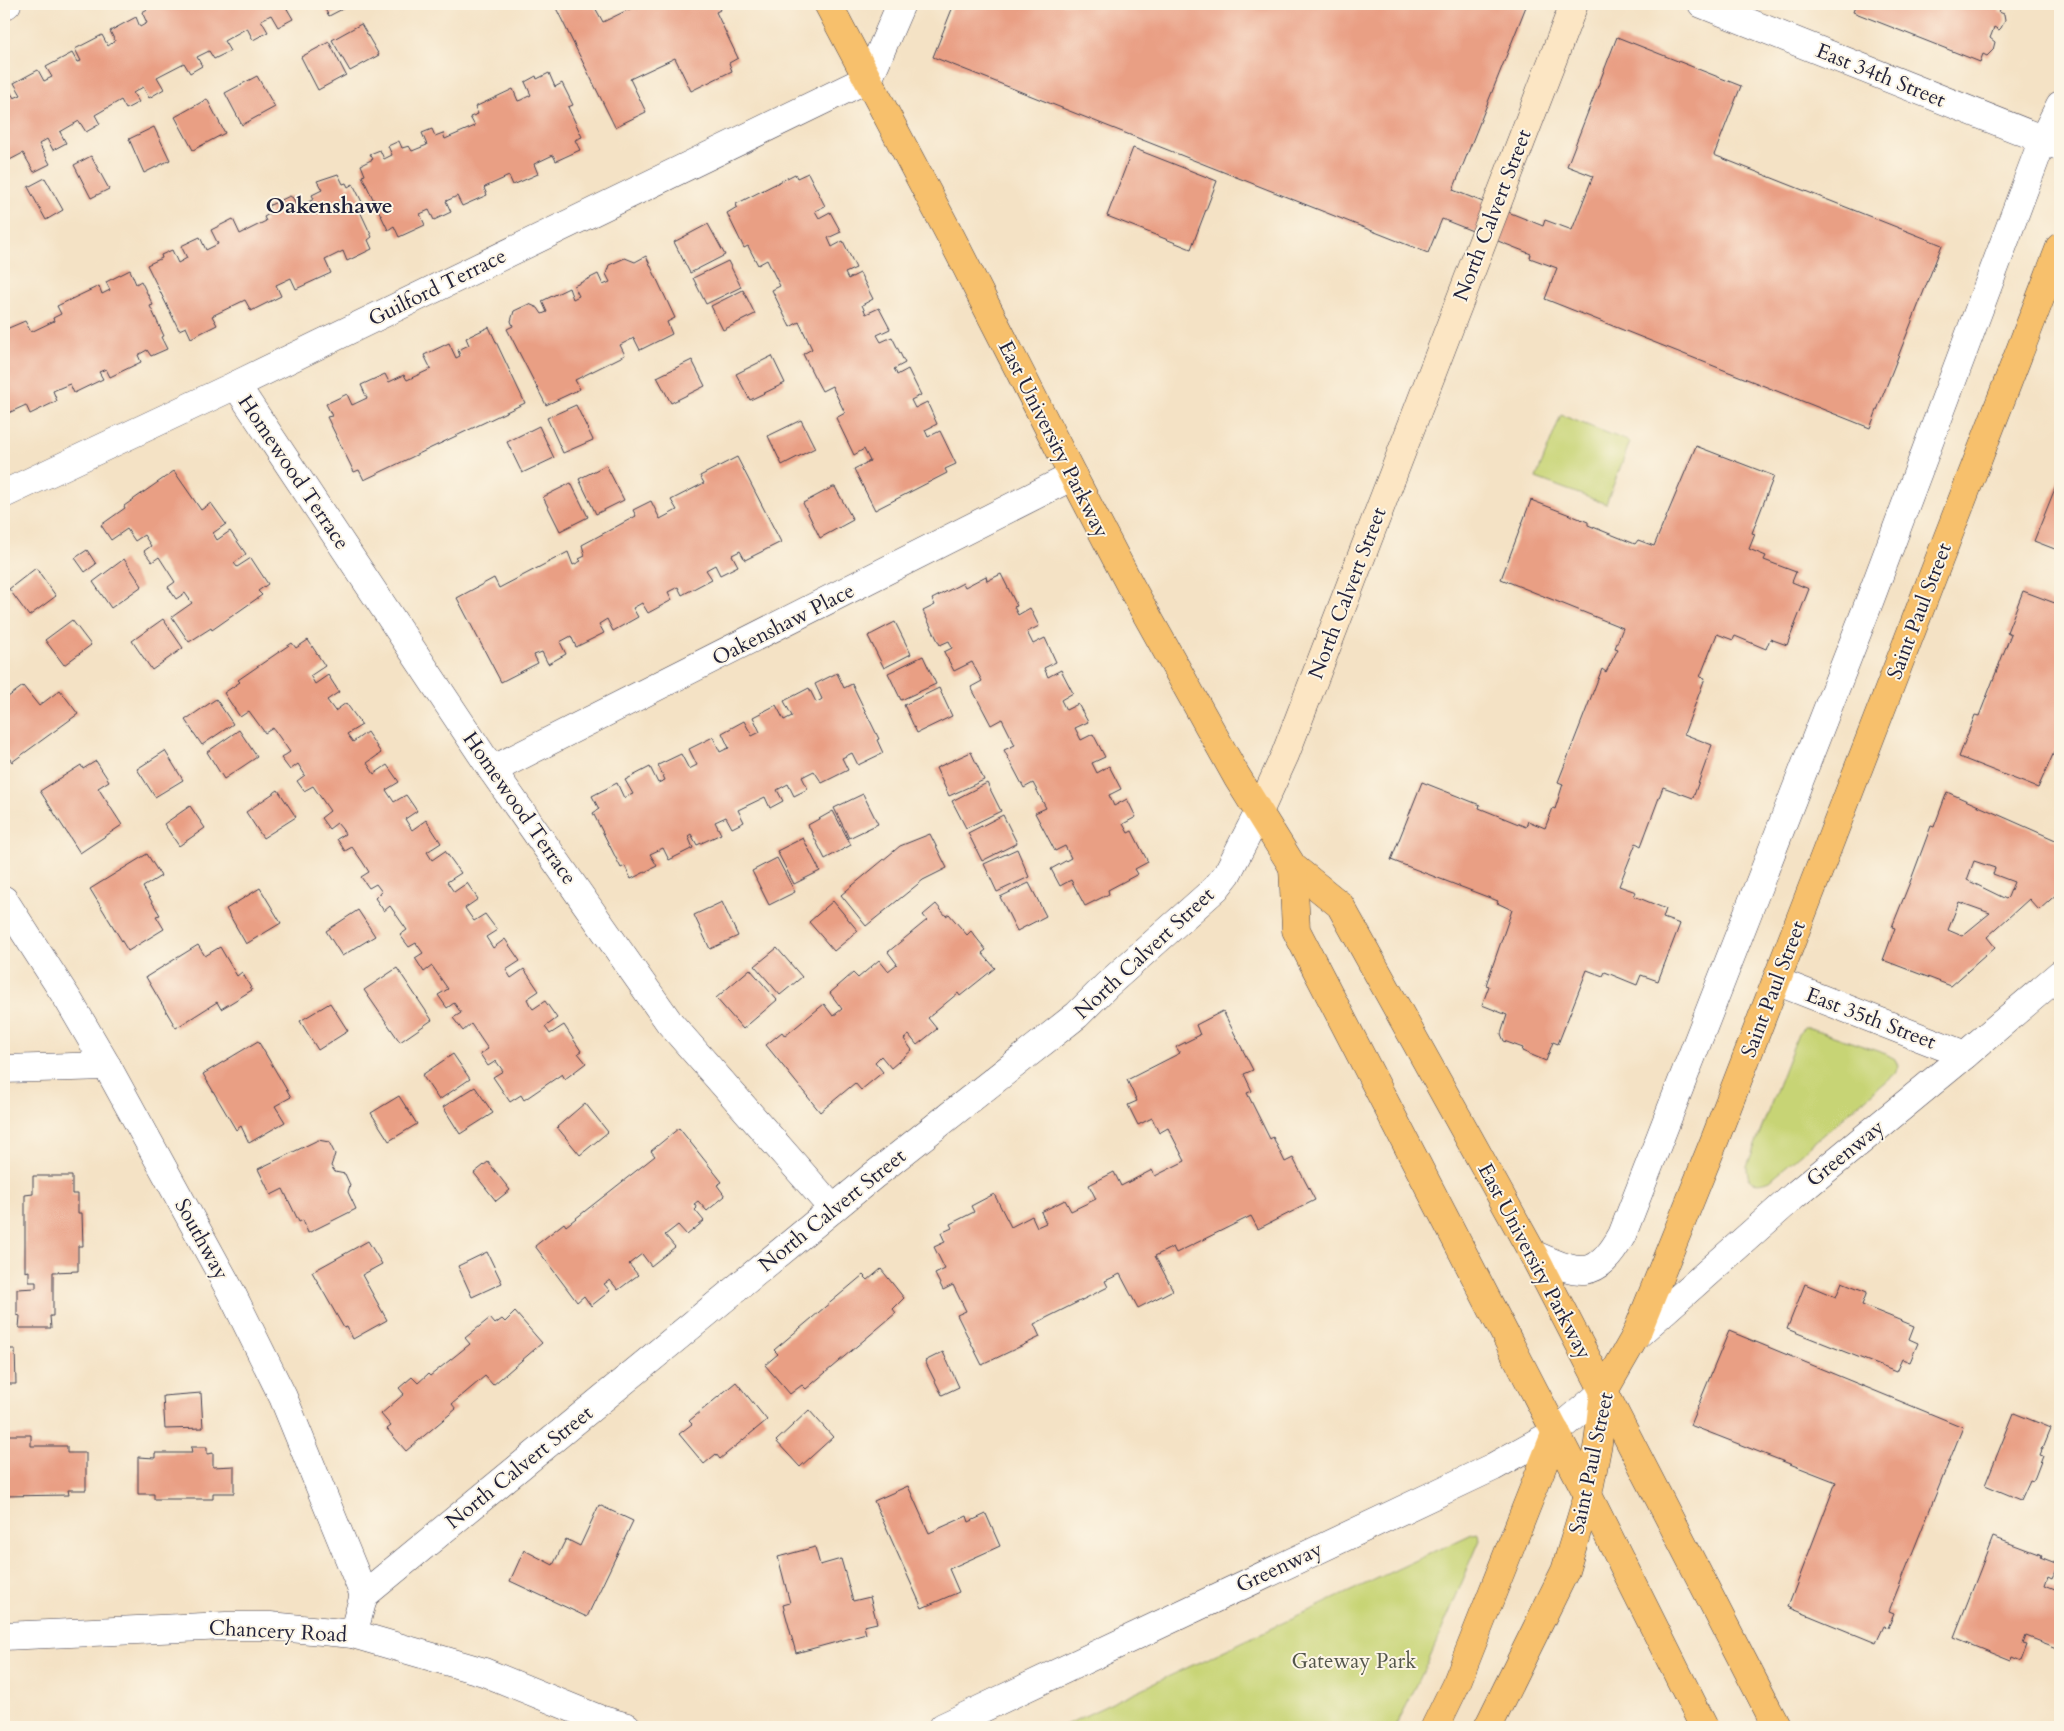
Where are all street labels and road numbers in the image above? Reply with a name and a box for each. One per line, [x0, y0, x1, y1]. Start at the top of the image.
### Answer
street label: East 34th Street [1812, 36, 1950, 115]
street label: North Calvert Street [1446, 125, 1539, 305]
street label: Guilford Terrace [363, 242, 511, 333]
street label: East University Parkway [991, 336, 1116, 543]
street label: Homewood Terrace [231, 389, 356, 555]
street label: North Calvert Street [1301, 503, 1394, 683]
street label: Saint Paul Street [1880, 538, 1959, 684]
street label: Oakenshaw Place [707, 576, 859, 673]
street label: Homewood Terrace [456, 726, 583, 891]
street label: North Calvert Street [1068, 881, 1221, 1026]
street label: Saint Paul Street [1734, 916, 1813, 1062]
street label: East 35th Street [1802, 980, 1940, 1057]
street label: Greenway [1800, 1113, 1890, 1194]
street label: North Calvert Street [753, 1142, 912, 1279]
street label: East University Parkway [1471, 1158, 1598, 1364]
street label: Southway [167, 1193, 236, 1285]
street label: Saint Paul Street [1562, 1389, 1621, 1537]
street label: North Calvert Street [440, 1399, 599, 1536]
street label: Greenway [1231, 1535, 1327, 1600]
street label: Chancery Road [208, 1613, 348, 1650]

